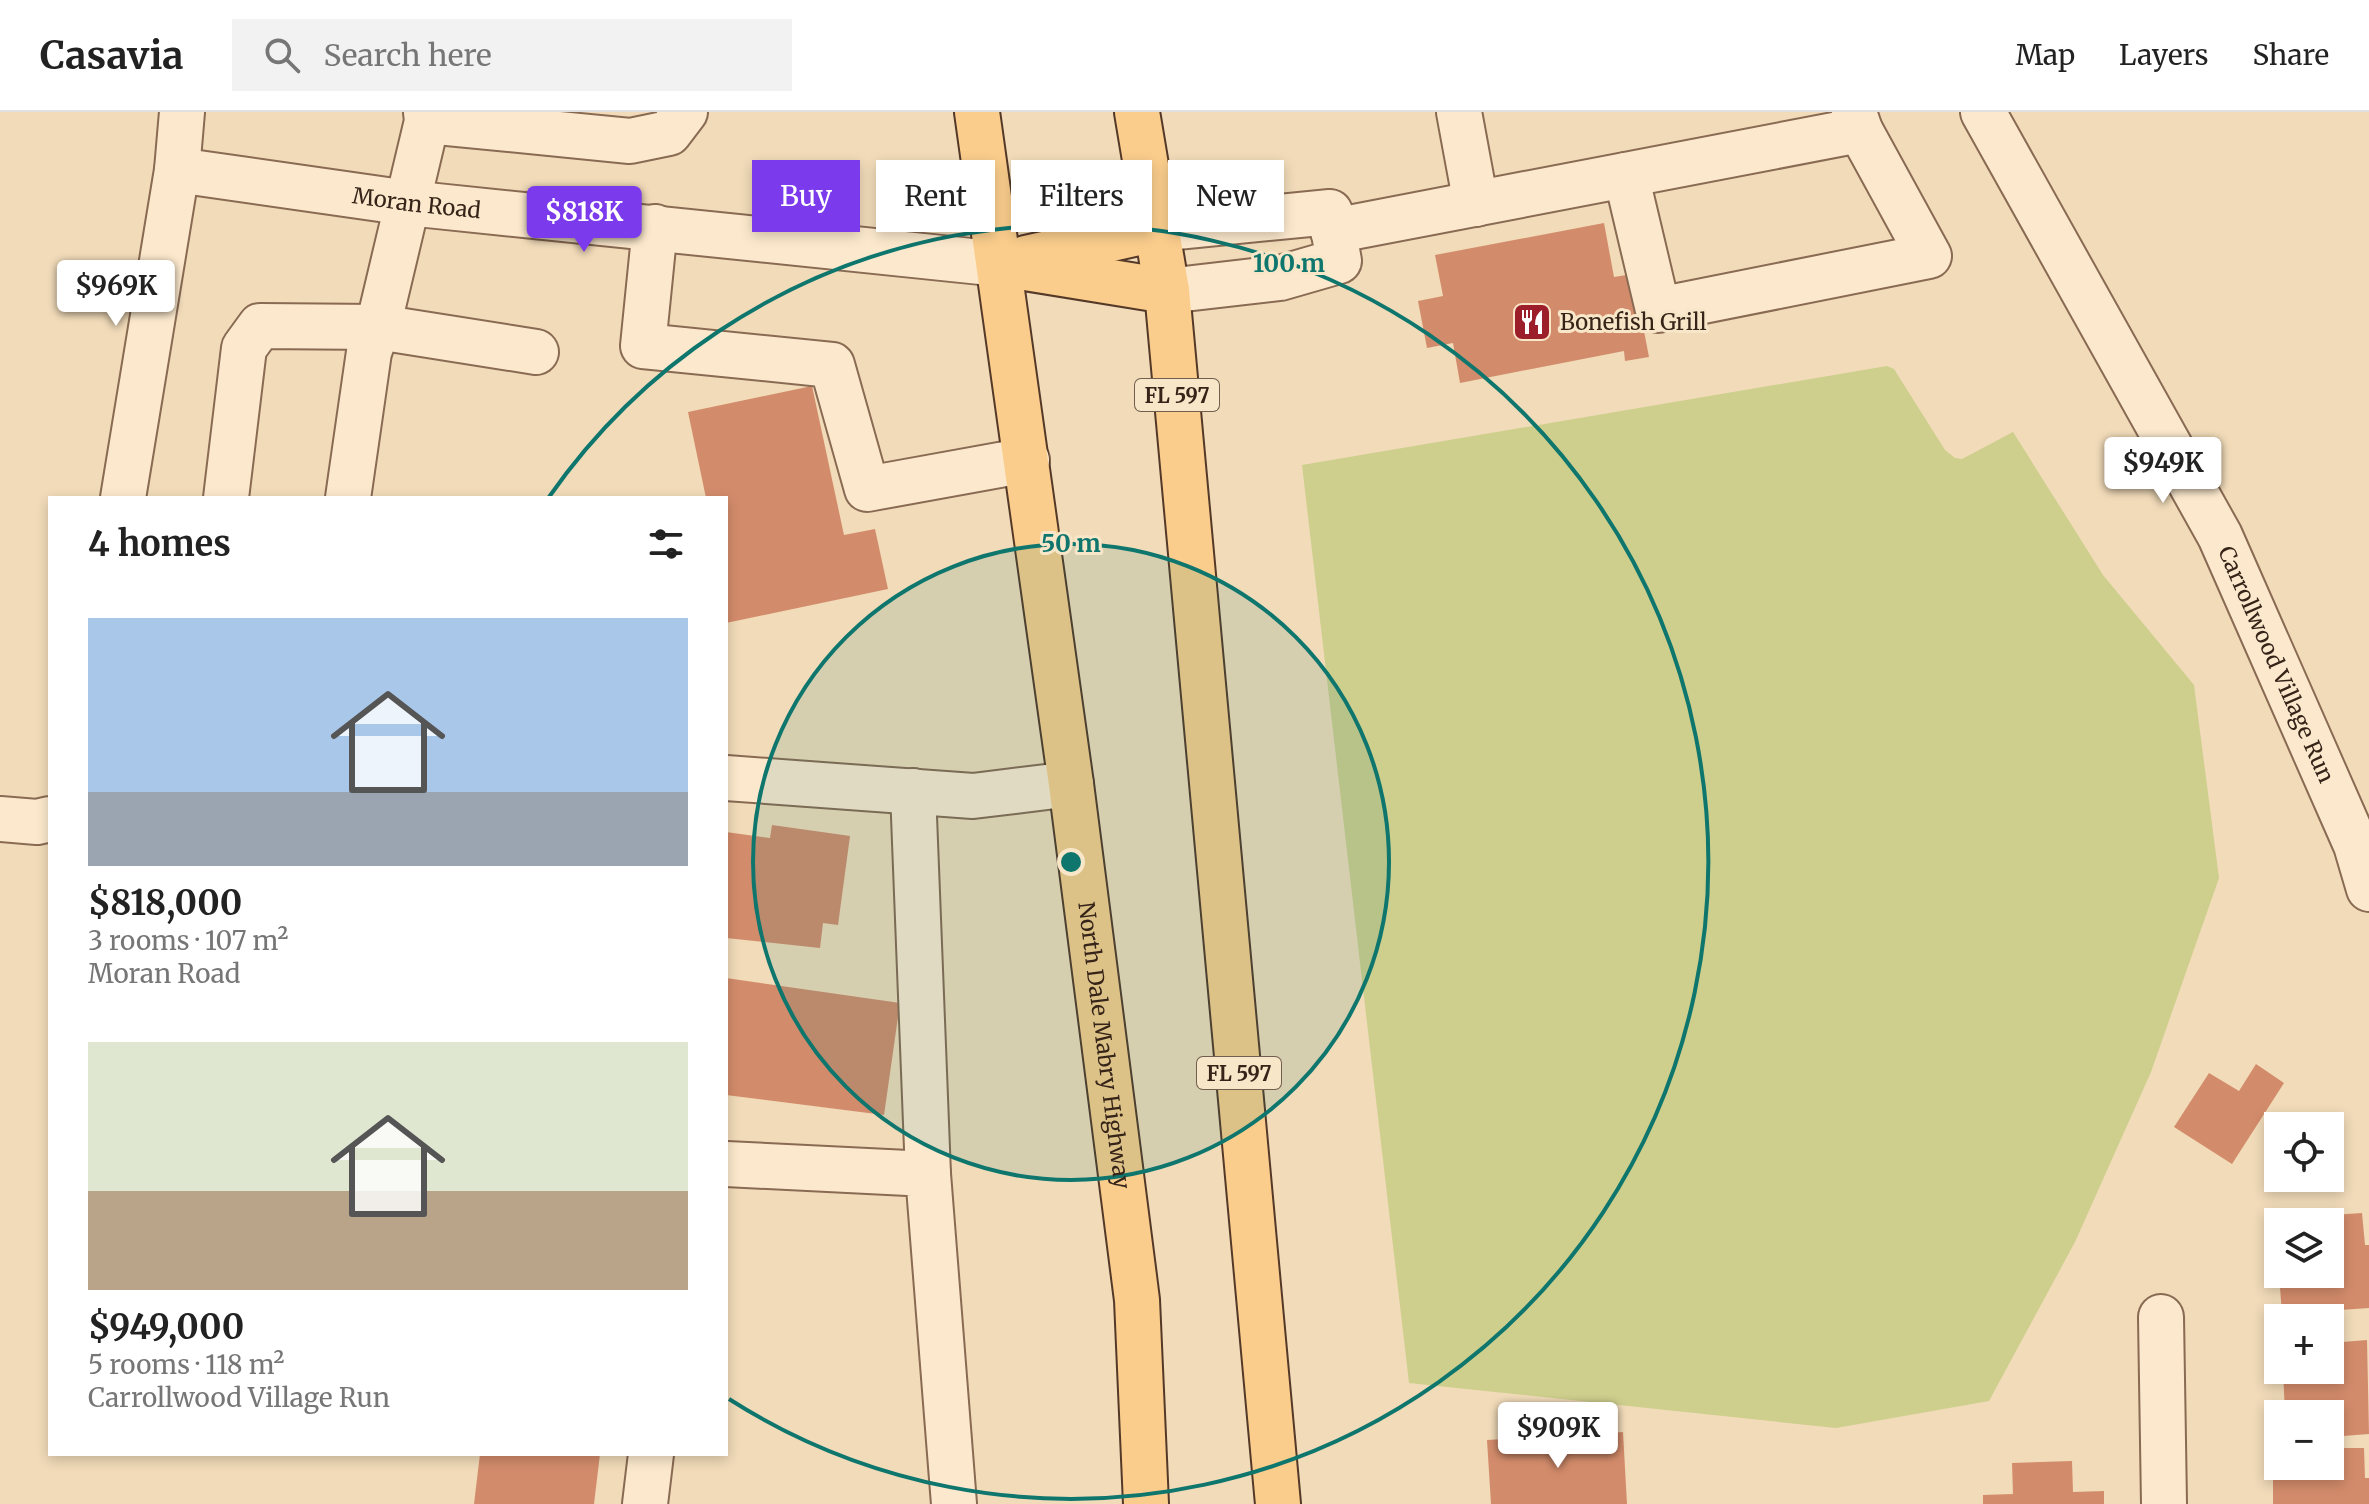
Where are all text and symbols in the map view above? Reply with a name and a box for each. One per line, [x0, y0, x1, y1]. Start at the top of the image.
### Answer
search box [232, 19, 792, 91]
text: Casavia [40, 32, 184, 79]
icon: search [260, 33, 304, 77]
text: Search here [324, 36, 492, 74]
text: Map [2015, 37, 2075, 73]
text: Layers [2119, 37, 2208, 73]
text: Share [2252, 37, 2329, 73]
chip: Buy [752, 160, 860, 232]
chip: Rent [876, 160, 995, 232]
chip: Filters [1011, 160, 1152, 232]
chip: New [1168, 160, 1284, 232]
street label: Moran Road [351, 181, 482, 224]
pin: $818K [528, 186, 640, 254]
text: $818K [545, 195, 623, 228]
text: 100 m [1253, 248, 1325, 279]
pin: $969K [60, 260, 172, 328]
text: $969K [75, 269, 157, 302]
restaurant icon: Bonefish Grill [1511, 301, 1553, 343]
place label: Bonefish Grill [1560, 308, 1707, 336]
road number: FL 597 [1135, 379, 1219, 411]
pin: $949K [2107, 437, 2219, 505]
text: $949K [2122, 446, 2204, 479]
icon: filters [644, 522, 688, 566]
text: 4 homes [88, 523, 231, 565]
text: 50 m [1041, 528, 1101, 559]
street label: Carrollwood Village Run [2212, 542, 2341, 787]
icon: home [316, 670, 460, 814]
centre of rings [1057, 848, 1085, 876]
text: $818,000 [88, 882, 242, 924]
street label: North Dale Mabry Highway [1072, 900, 1137, 1191]
text: 3 rooms · 107 m² [88, 924, 288, 957]
text: Moran Road [88, 957, 240, 990]
road number: FL 597 [1197, 1057, 1281, 1089]
icon: home [316, 1094, 460, 1238]
map controls [2264, 1112, 2344, 1480]
button: locate [2264, 1112, 2344, 1192]
button: layers [2264, 1208, 2344, 1288]
button: + [2264, 1304, 2344, 1384]
text: $949,000 [88, 1306, 244, 1348]
text: 5 rooms · 118 m² [88, 1348, 284, 1381]
text: Carrollwood Village Run [88, 1381, 390, 1414]
button: − [2264, 1400, 2344, 1480]
pin: $909K [1502, 1402, 1614, 1470]
text: $909K [1516, 1411, 1600, 1444]

